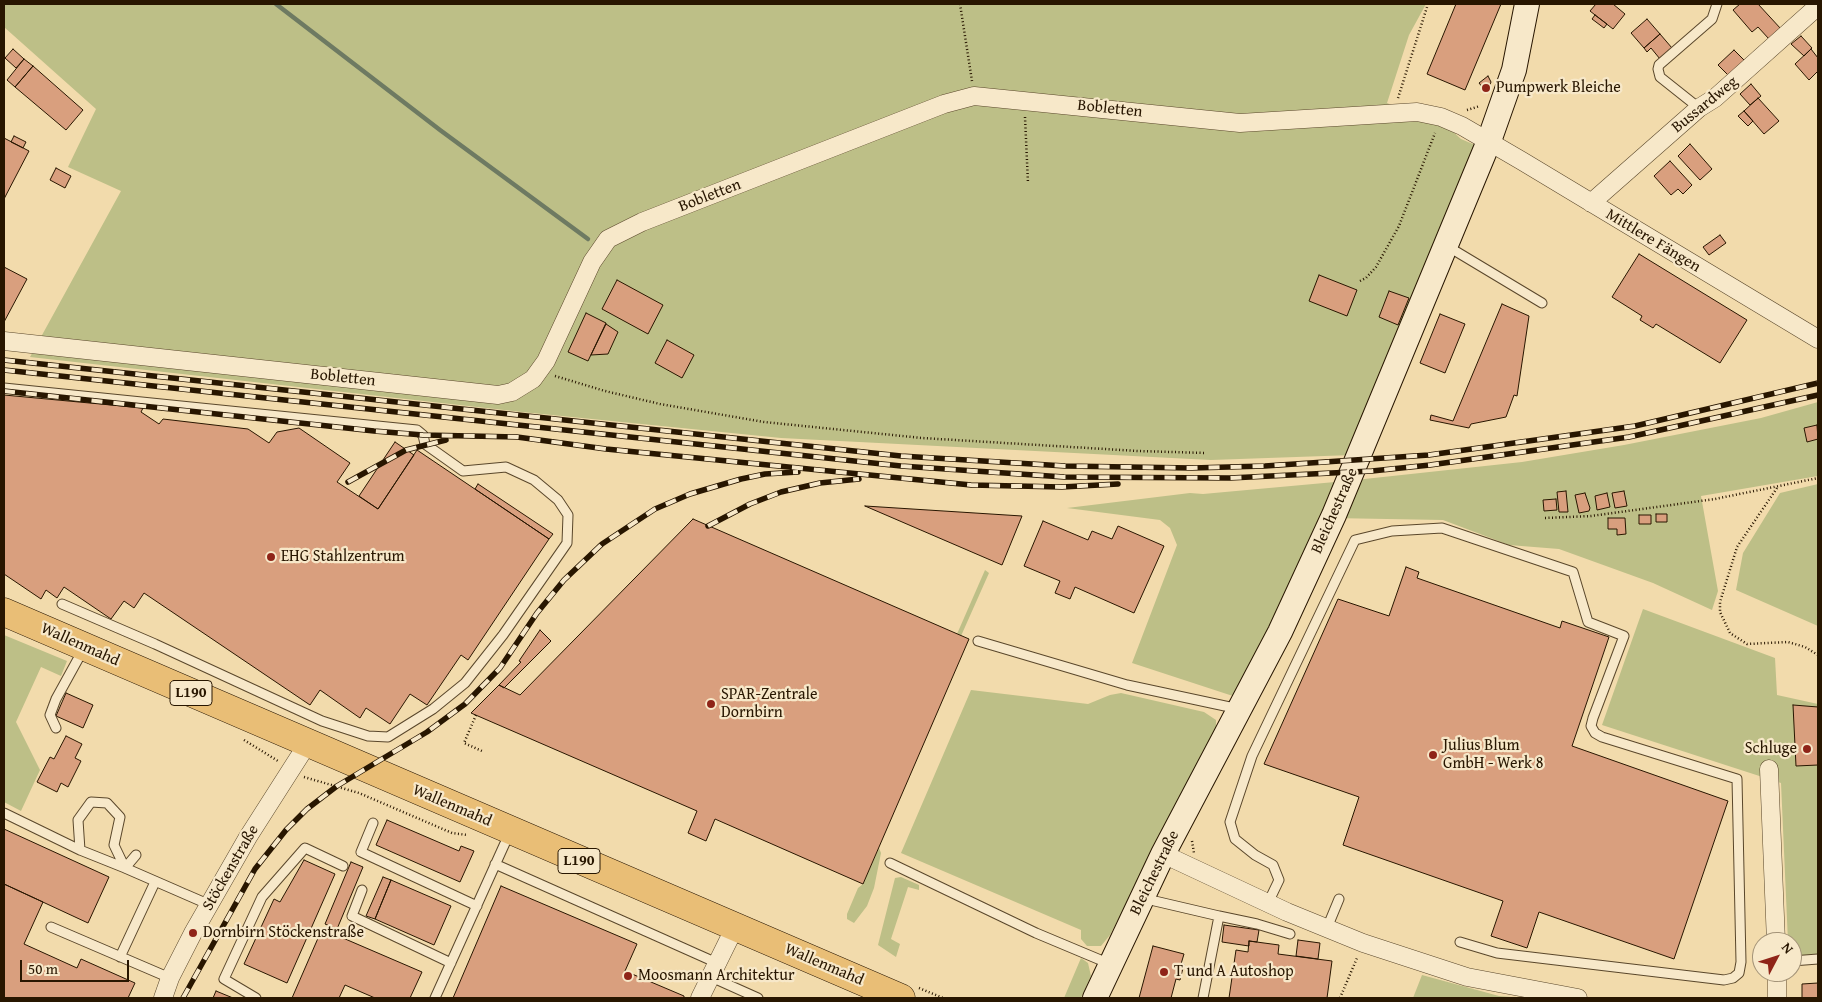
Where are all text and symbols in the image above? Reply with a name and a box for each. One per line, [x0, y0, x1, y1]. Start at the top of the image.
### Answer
street label: Bussardweg [1668, 73, 1742, 137]
place label: Pumpwerk Bleiche [1496, 78, 1621, 98]
marker: Pumpwerk Bleiche [1480, 82, 1492, 94]
street label: Bobletten [1077, 96, 1143, 122]
street label: Bobletten [676, 175, 744, 217]
street label: Mittlere Fängen [1602, 205, 1704, 277]
street label: Bobletten [310, 365, 376, 391]
street label: Bleichestraße [1308, 465, 1362, 557]
place label: EHG Stahlzentrum [281, 547, 405, 567]
marker: EHG Stahlzentrum [265, 551, 277, 563]
street label: Wallenmahd [38, 619, 122, 671]
road number: L190 [170, 680, 212, 706]
place label: SPAR-Zentrale Dornbirn [721, 685, 818, 723]
marker: SPAR-Zentrale Dornbirn [705, 698, 717, 710]
place label: Julius Blum GmbH - Werk 8 [1443, 736, 1543, 774]
place label: Schluge [1745, 739, 1797, 759]
marker: Schluge [1801, 743, 1813, 755]
marker: Julius Blum GmbH - Werk 8 [1427, 749, 1439, 761]
street label: Wallenmahd [410, 781, 494, 831]
street label: Stöckenstraße [199, 822, 263, 914]
street label: Bleichestraße [1126, 828, 1184, 918]
road number: L190 [558, 848, 600, 874]
place label: Dornbirn Stöckenstraße [203, 923, 364, 943]
marker: Dornbirn Stöckenstraße [187, 927, 199, 939]
north arrow [1752, 932, 1802, 982]
text: N [1777, 938, 1798, 958]
street label: Wallenmahd [782, 940, 866, 990]
scale bar [22, 950, 131, 982]
text: 50 m [28, 958, 58, 979]
place label: T und A Autoshop [1174, 962, 1294, 982]
place label: Moosmann Architektur [638, 966, 794, 986]
marker: T und A Autoshop [1158, 966, 1170, 978]
marker: Moosmann Architektur [622, 970, 634, 982]

